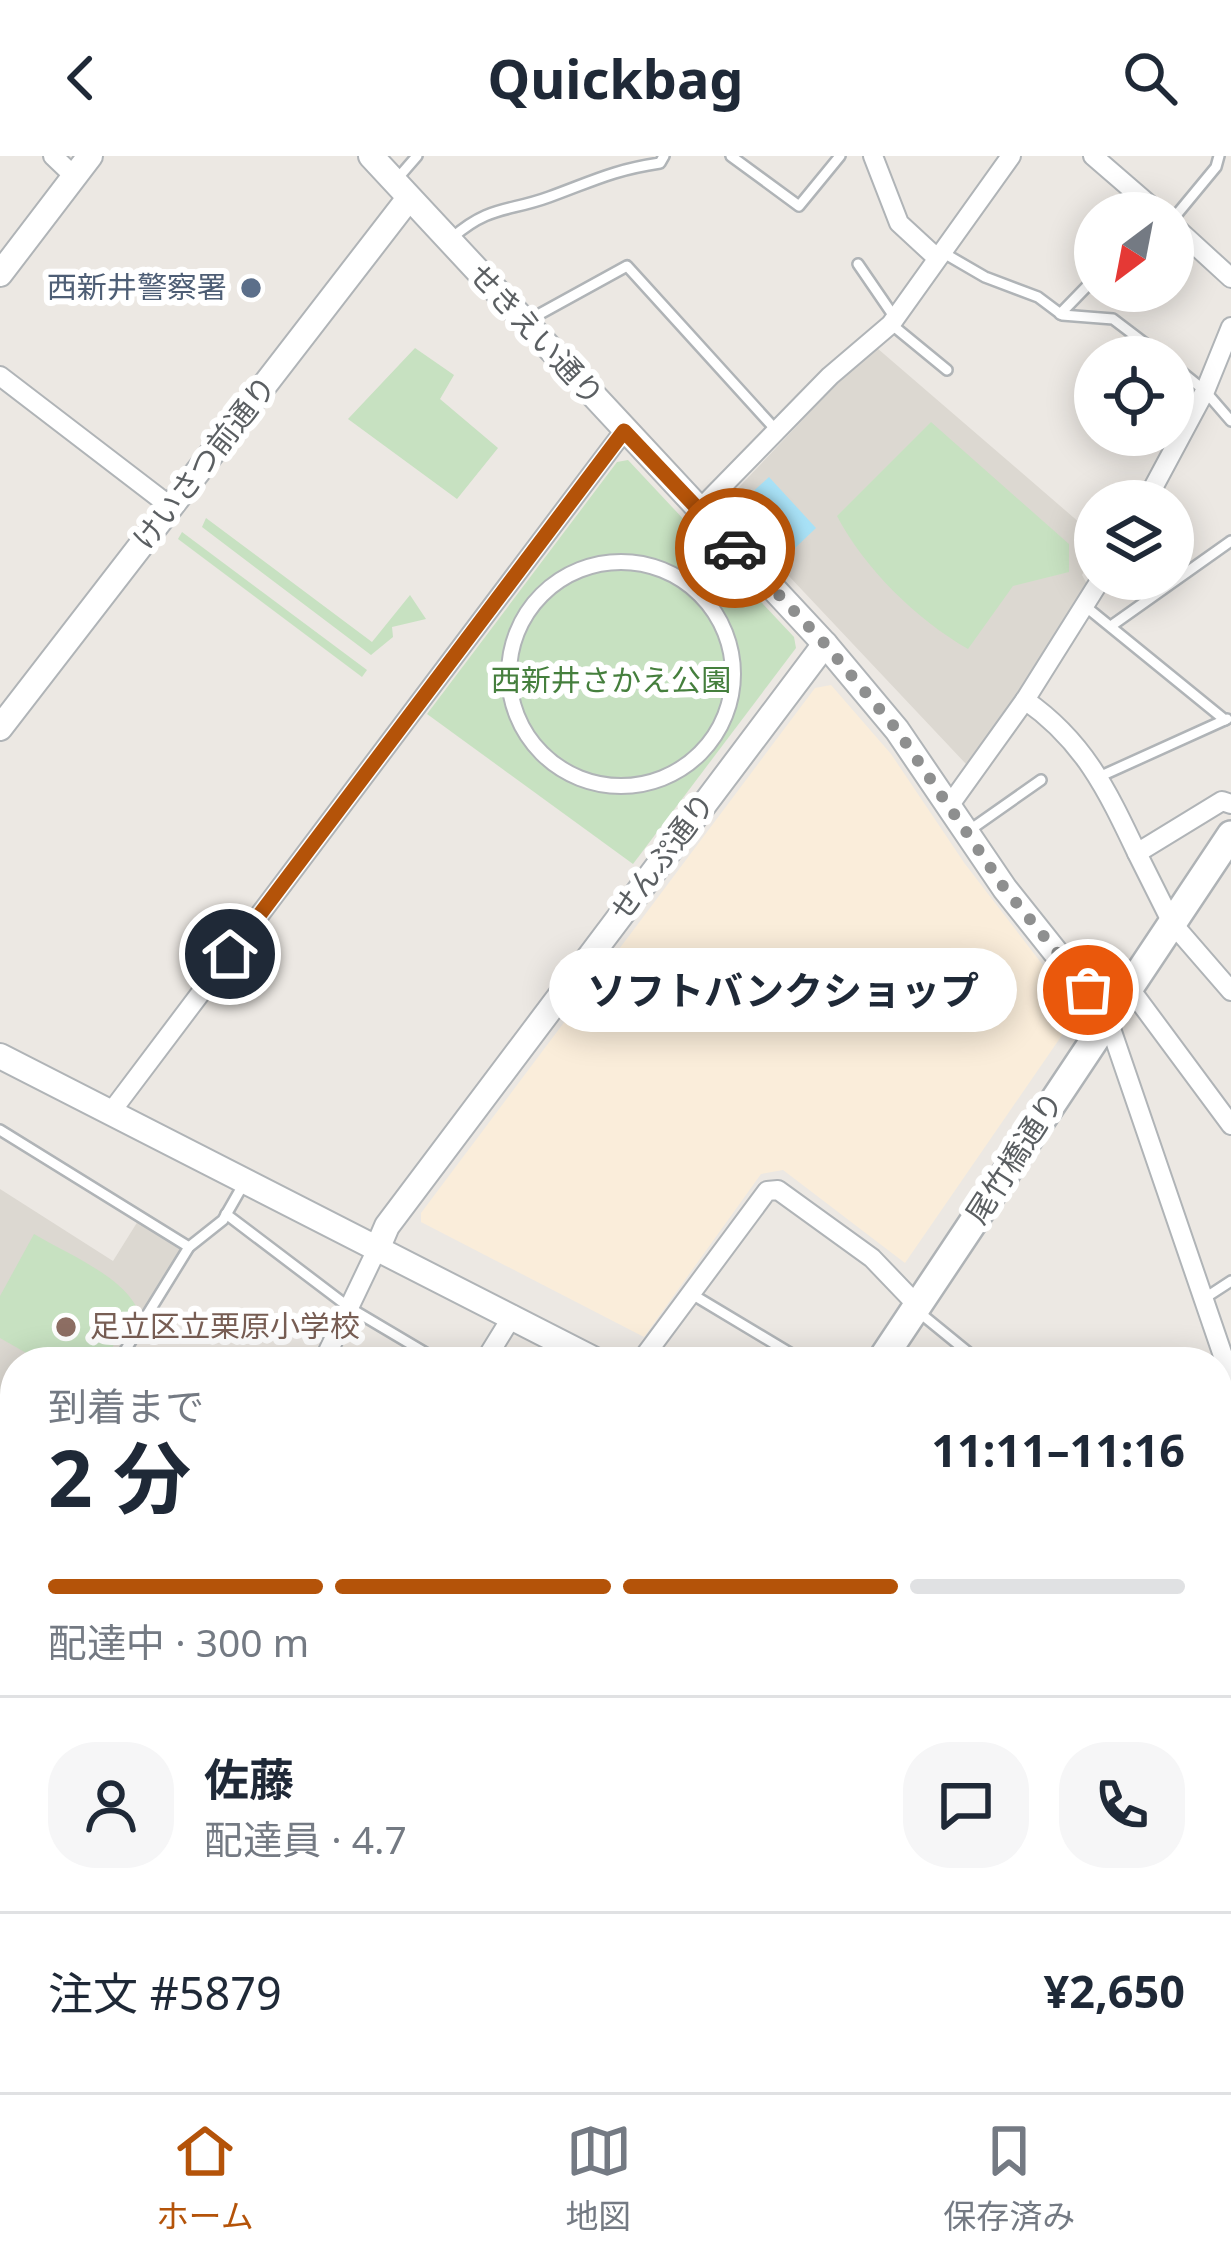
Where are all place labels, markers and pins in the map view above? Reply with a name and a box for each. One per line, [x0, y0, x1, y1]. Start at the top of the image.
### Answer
place label: 西新井警察署 [47, 266, 227, 307]
marker: 西新井警察署 [238, 275, 264, 301]
pin [179, 903, 281, 1005]
pin [1037, 939, 1139, 1041]
callout: ソフトバンクショップ [548, 948, 1016, 1032]
place label: 足立区立栗原小学校 [90, 1305, 360, 1346]
marker: 足立区立栗原小学校 [53, 1314, 79, 1340]

